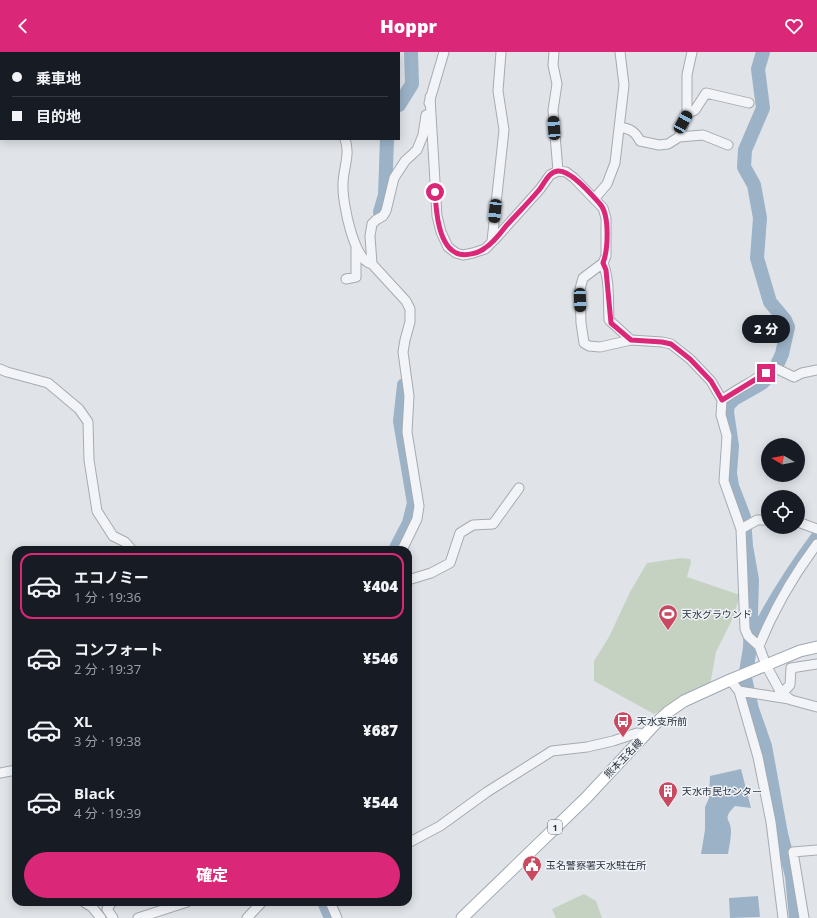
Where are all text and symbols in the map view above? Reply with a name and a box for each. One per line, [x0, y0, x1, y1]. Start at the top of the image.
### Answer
text: Hoppr [380, 14, 437, 38]
icon: back [12, 15, 34, 37]
icon: heart [783, 15, 805, 37]
text: 乗車地 [36, 68, 81, 88]
text: 目的地 [36, 106, 81, 126]
car [672, 109, 694, 135]
car [547, 116, 561, 140]
route start [426, 183, 444, 201]
car [488, 198, 502, 224]
car [574, 288, 586, 312]
callout: 2 分 [742, 315, 790, 343]
text: 2 分 [754, 320, 778, 338]
route end [757, 364, 775, 382]
north arrow [761, 438, 805, 482]
map controls [761, 438, 805, 534]
button: locate [761, 490, 805, 534]
text: エコノミー [74, 567, 149, 587]
icon: car [26, 568, 62, 604]
text: ¥404 [363, 576, 398, 596]
text: 1 分 · 19:36 [74, 588, 141, 606]
sports icon: 天水グラウンド [657, 603, 679, 631]
place label: 天水グラウンド [682, 607, 752, 621]
text: コンフォート [74, 639, 164, 659]
icon: car [26, 640, 62, 676]
text: ¥546 [363, 648, 398, 668]
text: 2 分 · 19:37 [74, 660, 141, 678]
bus stop icon: 天水支所前 [612, 710, 634, 738]
text: XL [74, 711, 92, 731]
icon: car [26, 712, 62, 748]
place label: 天水支所前 [637, 714, 687, 728]
text: ¥687 [363, 720, 398, 740]
text: 3 分 · 19:38 [74, 732, 141, 750]
street label: 熊本玉名線 [601, 735, 645, 781]
building icon: 天水市民センター [657, 780, 679, 808]
text: Black [74, 783, 115, 803]
icon: car [26, 784, 62, 820]
place label: 天水市民センター [682, 784, 762, 798]
text: ¥544 [363, 792, 398, 812]
text: 4 分 · 19:39 [74, 804, 141, 822]
road number: 1 [548, 820, 562, 834]
button: 確定 [24, 852, 400, 898]
public building icon: 玉名警察署天水駐在所 [521, 854, 543, 882]
place label: 玉名警察署天水駐在所 [546, 858, 646, 872]

